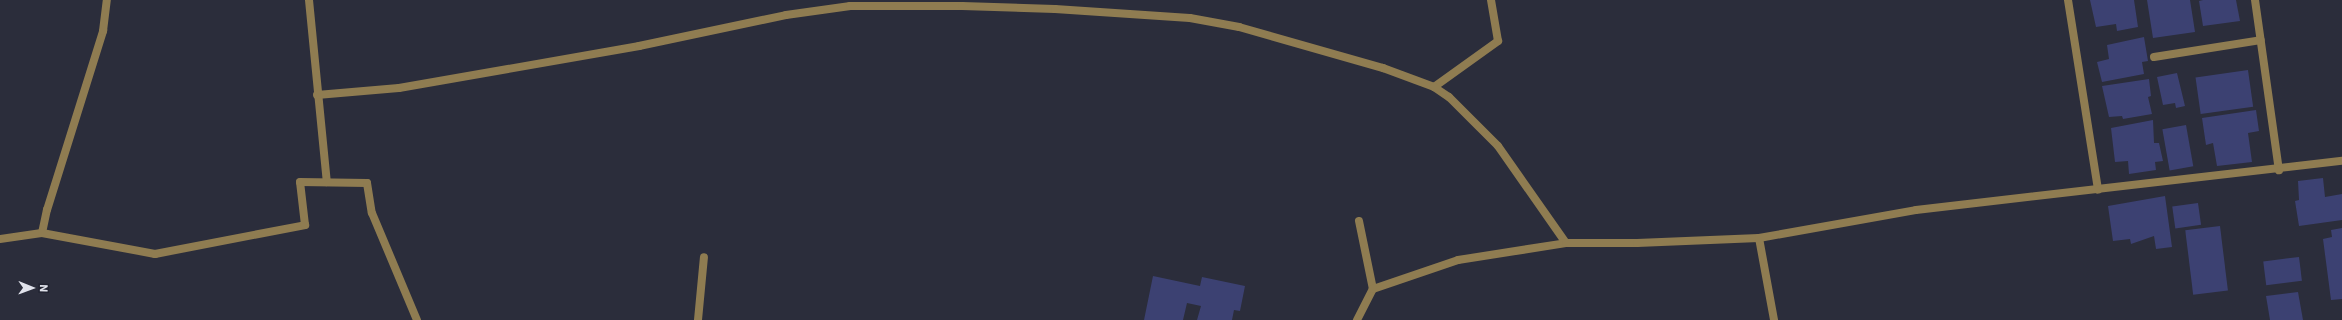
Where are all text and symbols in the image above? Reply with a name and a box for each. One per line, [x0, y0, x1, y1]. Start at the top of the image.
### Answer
north arrow [12, 268, 52, 308]
text: N [37, 284, 51, 292]

